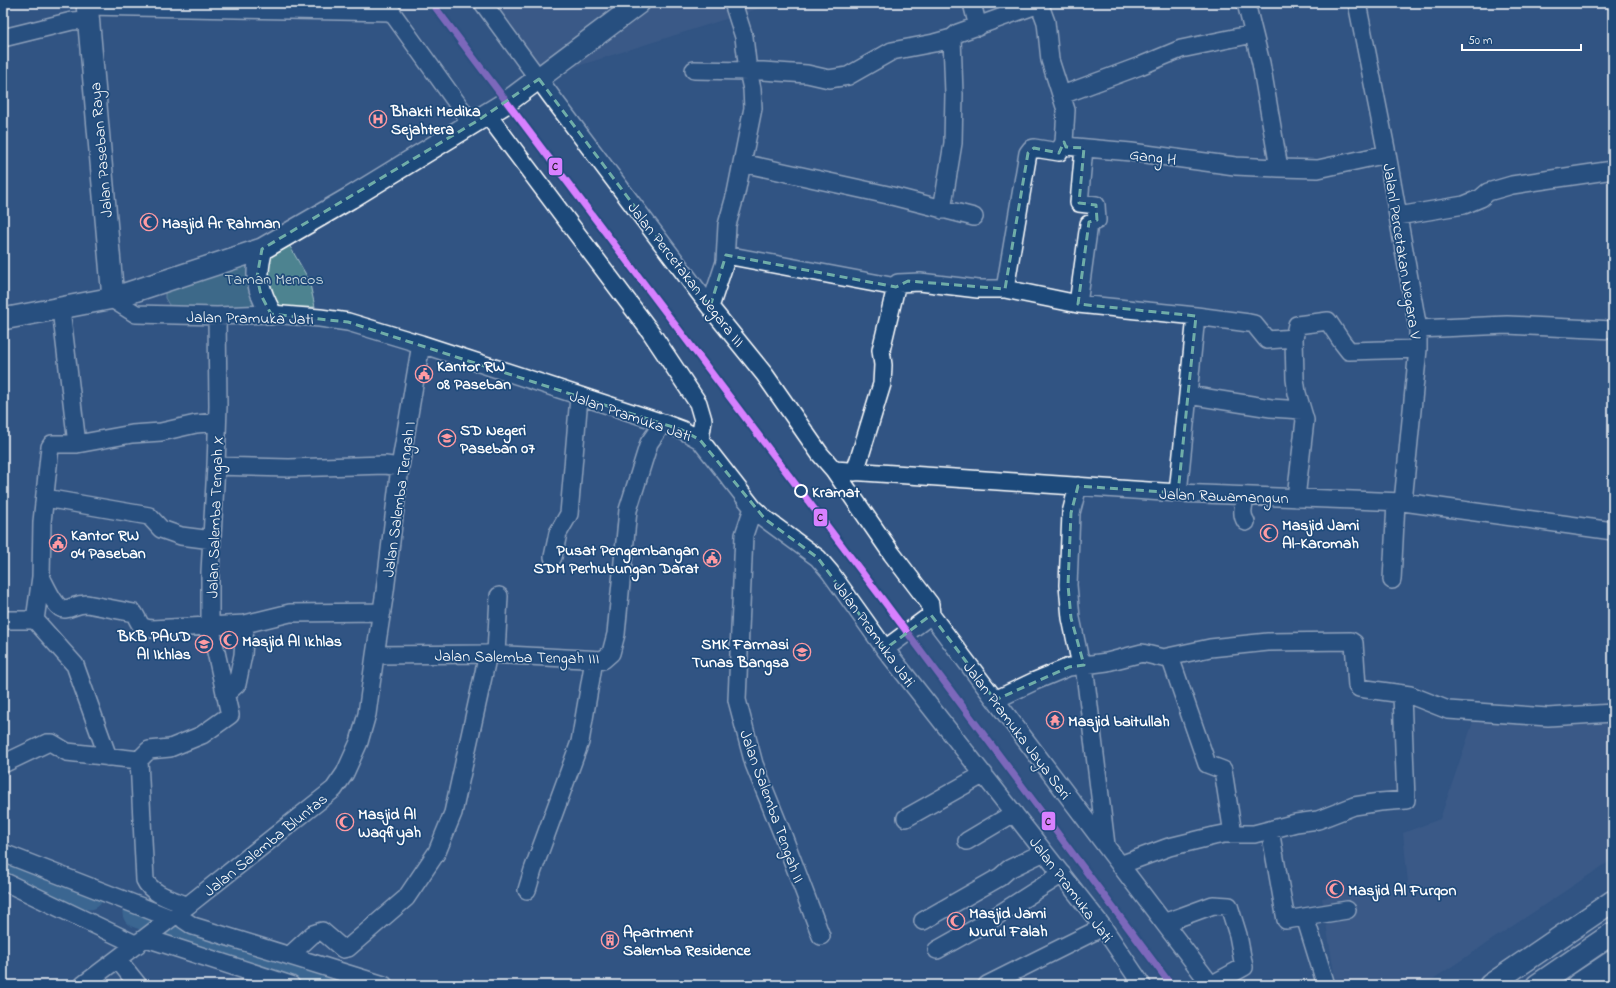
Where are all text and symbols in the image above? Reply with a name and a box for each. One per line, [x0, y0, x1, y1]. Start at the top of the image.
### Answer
scale bar [1462, 26, 1581, 52]
text: 50 m [1468, 32, 1492, 50]
street label: Jalan Paseban Raya [84, 81, 120, 219]
place label: Bhakti Medika Sejahtera [390, 100, 481, 142]
hospital icon: Bhakti Medika Sejahtera [368, 109, 388, 129]
street label: Gang H [1128, 143, 1178, 173]
line badge: C [548, 157, 563, 176]
text: C [552, 159, 558, 175]
street label: Jalanl Percetakan Negara V [1375, 162, 1427, 341]
street label: Jalan Percetakan Negara III [621, 197, 750, 353]
mosque icon: Masjid Ar Rahman [139, 212, 159, 232]
place label: Masjid Ar Rahman [162, 212, 281, 236]
park label: Taman Mencos [224, 268, 324, 292]
street label: Jalan Pramuka Jati [186, 306, 314, 332]
place label: Kantor RW 08 Paseban [436, 355, 511, 397]
public building icon: Kantor RW 08 Paseban [414, 364, 434, 384]
street label: Jalan Pramuka Jati [566, 385, 695, 449]
place label: SD Negeri Paseban 07 [460, 419, 535, 461]
street label: Jalan Salemba Tengah I [377, 420, 423, 579]
school or university icon: SD Negeri Paseban 07 [437, 428, 457, 448]
street label: Jalan Salemba Tengah X [201, 435, 231, 599]
place label: Kramat [812, 481, 860, 505]
street label: Jalan Rawamangun [1159, 483, 1289, 511]
marker: Kramat [794, 484, 808, 498]
line badge: C [813, 508, 828, 527]
text: C [817, 510, 823, 526]
place label: Masjid Jami Al-Karomah [1282, 514, 1359, 556]
mosque icon: Masjid Jami Al-Karomah [1259, 523, 1279, 543]
place label: Kantor RW 04 Paseban [70, 524, 146, 566]
public building icon: Kantor RW 04 Paseban [48, 533, 68, 553]
place label: Pusat Pengembangan SDM Perhubungan Darat [534, 539, 700, 582]
public building icon: Pusat Pengembangan SDM Perhubungan Darat [702, 548, 722, 568]
street label: Jalan Pramuka Jati [826, 576, 921, 693]
place label: BKB PAUD Al Ikhlas [117, 625, 191, 667]
mosque icon: Masjid Al Ikhlas [219, 630, 239, 650]
place label: Masjid Al Ikhlas [242, 630, 342, 654]
place label: SMK Farmasi Tunas Bangsa [692, 633, 789, 676]
school or university icon: BKB PAUD Al Ikhlas [194, 634, 214, 654]
school or university icon: SMK Farmasi Tunas Bangsa [792, 642, 812, 662]
street label: Jalan Salemba Tengah III [434, 645, 600, 671]
street label: Jalan Pramuka Jaya Sari [956, 657, 1076, 805]
temple icon: Masjid baitullah [1045, 710, 1065, 730]
place label: Masjid baitullah [1068, 710, 1170, 734]
street label: Jalan Salemba Tengah II [732, 727, 810, 886]
street label: Jalan Salemba Bluntas [199, 788, 333, 903]
place label: Masjid Al Waqfiyah [358, 803, 422, 846]
line badge: C [1041, 811, 1056, 831]
mosque icon: Masjid Al Waqfiyah [335, 812, 355, 832]
text: C [1045, 814, 1051, 830]
street label: Jalan Pramuka Jati [1022, 832, 1118, 948]
mosque icon: Masjid Al Furqon [1325, 879, 1345, 899]
place label: Masjid Al Furqon [1348, 879, 1456, 903]
place label: Masjid Jami Nurul Falah [969, 902, 1048, 944]
mosque icon: Masjid Jami Nurul Falah [946, 911, 966, 931]
place label: Apartment Salemba Residence [623, 921, 751, 963]
building icon: Apartment Salemba Residence [600, 930, 620, 950]

